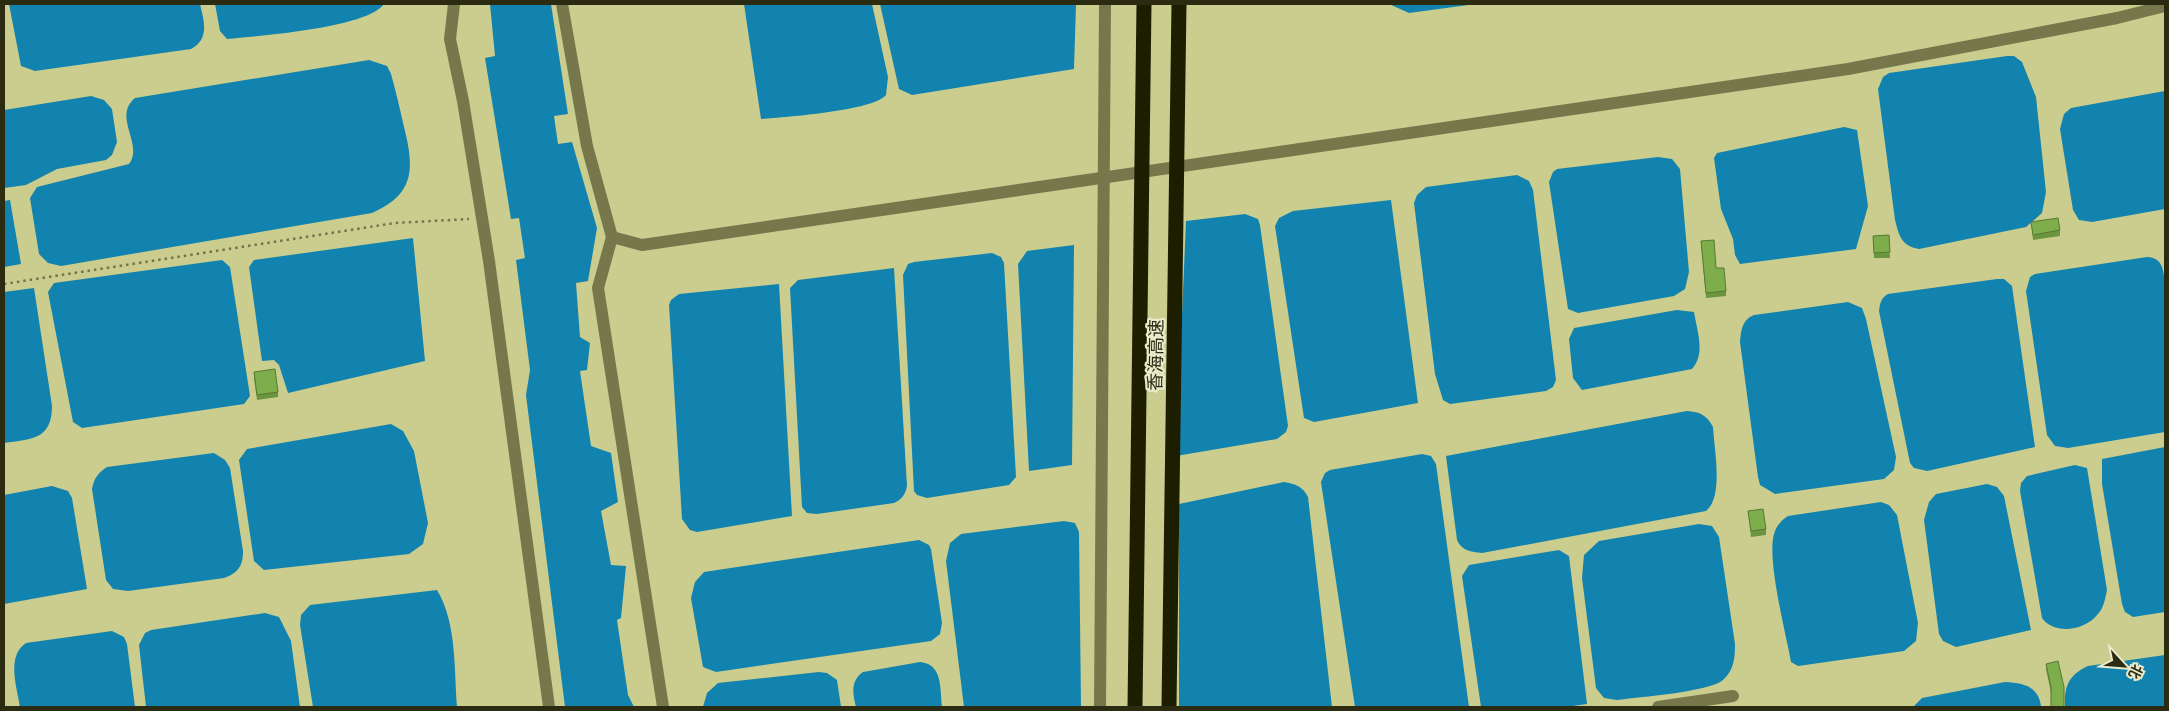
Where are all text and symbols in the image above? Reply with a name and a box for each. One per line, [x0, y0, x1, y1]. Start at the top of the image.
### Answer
street label: 香海高速 [1143, 319, 1167, 391]
north arrow [2099, 641, 2149, 691]
text: 北 [2125, 662, 2147, 682]

